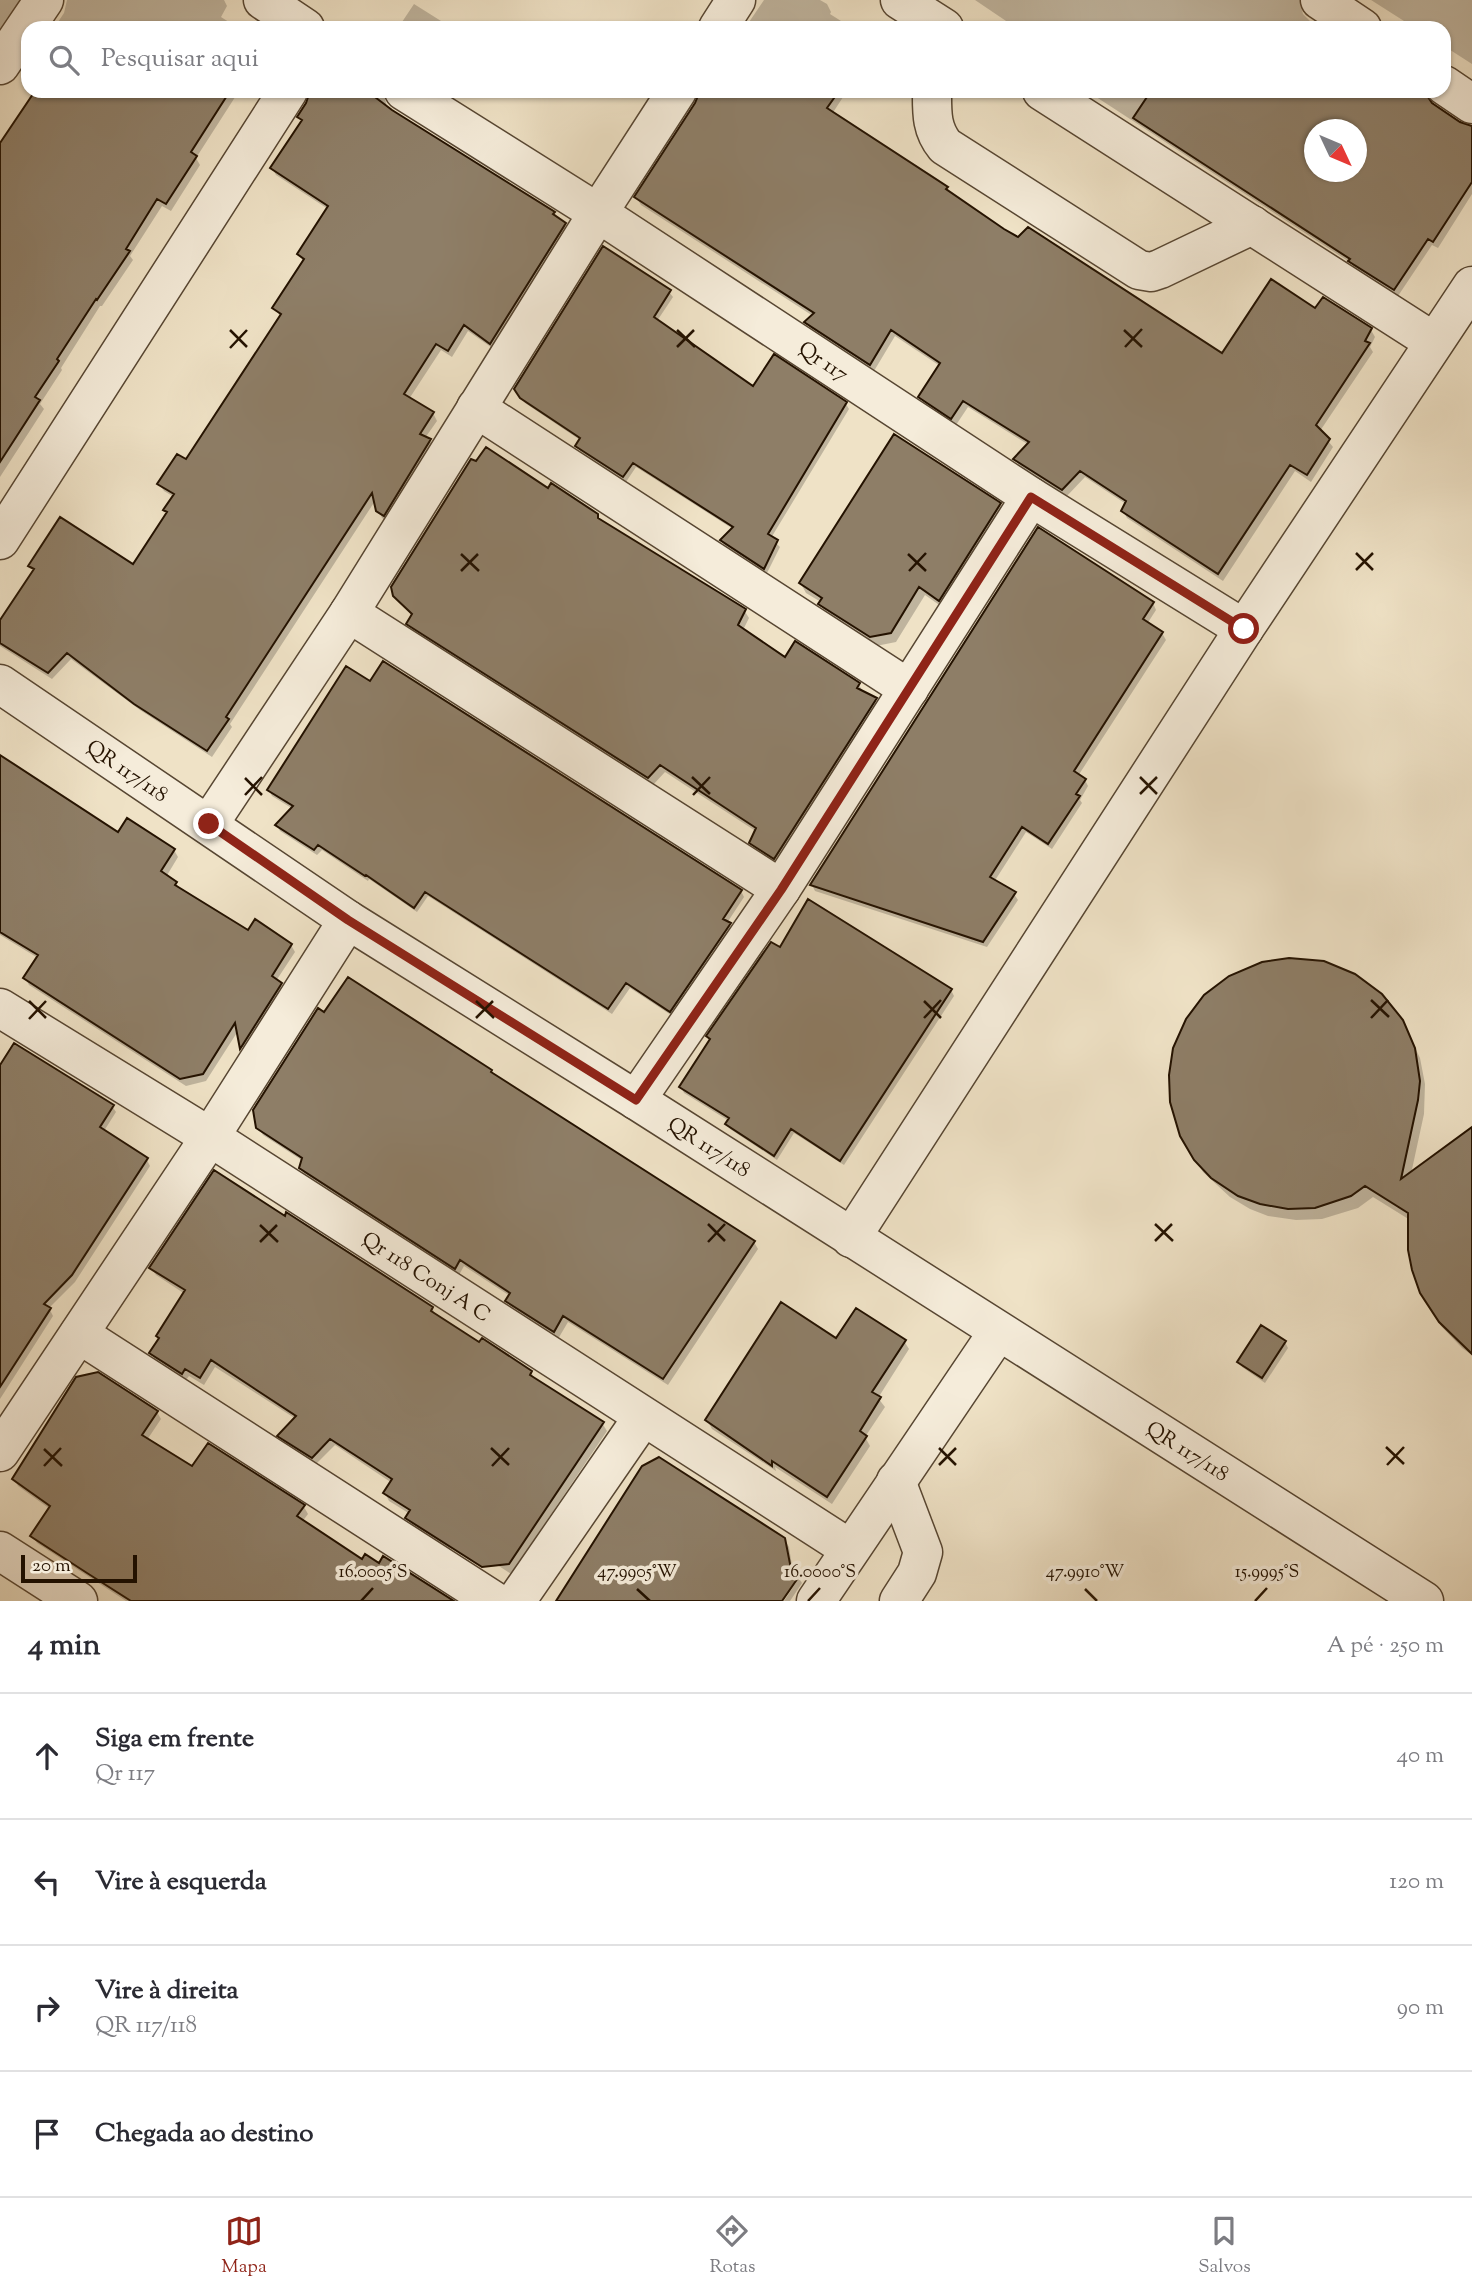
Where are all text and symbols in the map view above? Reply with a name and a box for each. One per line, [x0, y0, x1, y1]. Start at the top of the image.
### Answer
search box [21, 21, 1451, 98]
icon: search [45, 41, 83, 79]
text: Pesquisar aqui [101, 41, 259, 78]
north arrow [1304, 119, 1367, 182]
street label: Qr 117 [791, 335, 854, 390]
route start [1228, 613, 1259, 644]
street label: QR 117/118 [79, 734, 173, 811]
route end [193, 808, 224, 839]
street label: QR 117/118 [661, 1111, 756, 1186]
street label: Qr 118 Conj A C [355, 1225, 496, 1331]
street label: QR 117/118 [1139, 1415, 1234, 1490]
scale bar [21, 1552, 136, 1584]
text: 20 m [32, 1553, 71, 1580]
text: 16.0005°S [339, 1560, 407, 1586]
text: 47.9905°W [597, 1560, 677, 1586]
text: 16.0000°S [784, 1560, 856, 1586]
text: 47.9910°W [1046, 1560, 1124, 1586]
text: 15.9995°S [1235, 1560, 1299, 1586]
text: 4 min [28, 1625, 101, 1668]
text: A pé · 250 m [1327, 1630, 1444, 1663]
text: Siga em frente [95, 1721, 254, 1758]
icon: ahead [28, 1737, 66, 1775]
text: 40 m [1397, 1740, 1444, 1773]
text: Qr 117 [95, 1758, 155, 1791]
icon: left [28, 1863, 66, 1901]
text: Vire à esquerda [95, 1864, 267, 1901]
text: 120 m [1389, 1866, 1444, 1899]
text: Vire à direita [95, 1973, 239, 2010]
icon: right [28, 1989, 66, 2027]
text: 90 m [1397, 1992, 1444, 2025]
text: QR 117/118 [95, 2010, 197, 2043]
icon: arrive [28, 2115, 66, 2153]
text: Chegada ao destino [95, 2116, 313, 2153]
tab: Mapa [221, 2212, 267, 2281]
tab: Rotas [709, 2212, 756, 2281]
tab: Salvos [1198, 2212, 1251, 2281]

